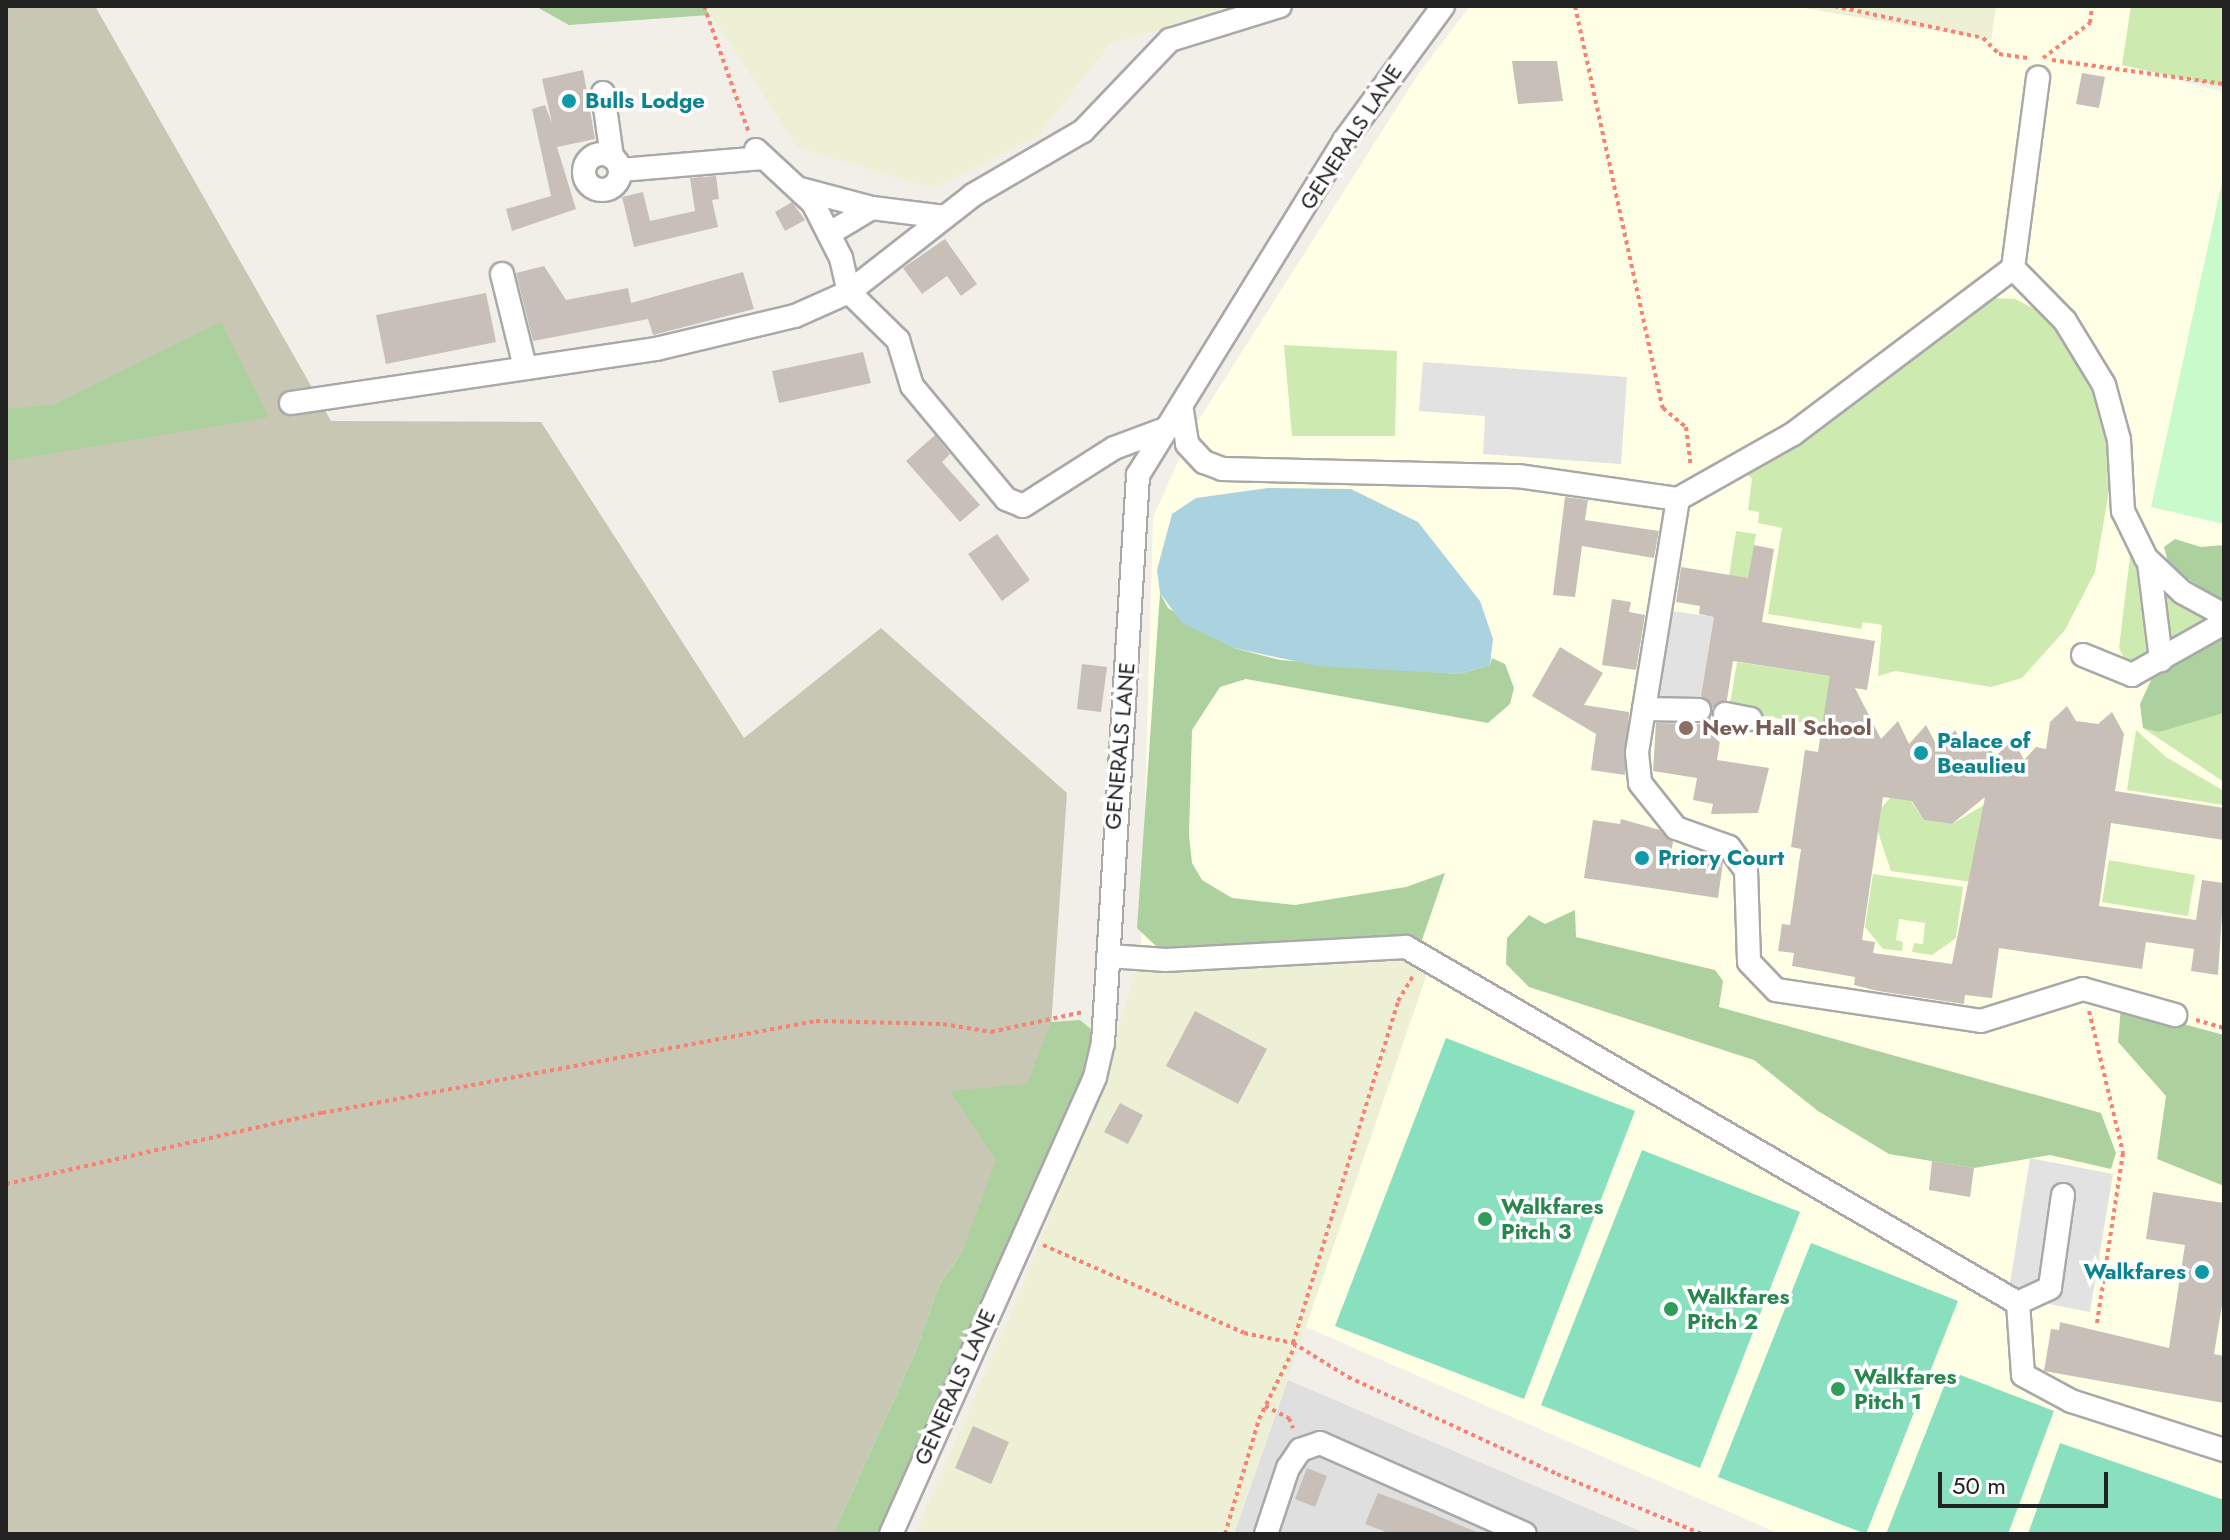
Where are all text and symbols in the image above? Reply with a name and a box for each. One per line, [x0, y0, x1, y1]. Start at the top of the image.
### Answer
street label: GENERALS LANE [1294, 59, 1408, 215]
place label: Bulls Lodge [585, 88, 705, 114]
marker: Bulls Lodge [560, 92, 578, 110]
street label: GENERALS LANE [1100, 661, 1140, 831]
place label: New Hall School [1702, 715, 1872, 741]
marker: New Hall School [1677, 719, 1695, 737]
place label: Palace of Beaulieu [1937, 727, 2030, 778]
marker: Palace of Beaulieu [1912, 744, 1930, 762]
place label: Priory Court [1658, 845, 1784, 871]
marker: Priory Court [1633, 849, 1651, 867]
place label: Walkfares Pitch 3 [1501, 1193, 1603, 1244]
marker: Walkfares Pitch 3 [1476, 1210, 1494, 1228]
place label: Walkfares [2084, 1259, 2186, 1285]
marker: Walkfares [2193, 1263, 2211, 1281]
place label: Walkfares Pitch 2 [1687, 1283, 1789, 1334]
marker: Walkfares Pitch 2 [1662, 1300, 1680, 1318]
street label: GENERALS LANE [909, 1305, 1001, 1469]
place label: Walkfares Pitch 1 [1854, 1363, 1956, 1414]
marker: Walkfares Pitch 1 [1829, 1380, 1847, 1398]
scale bar [1942, 1456, 2112, 1506]
text: 50 m [1952, 1468, 2006, 1503]

